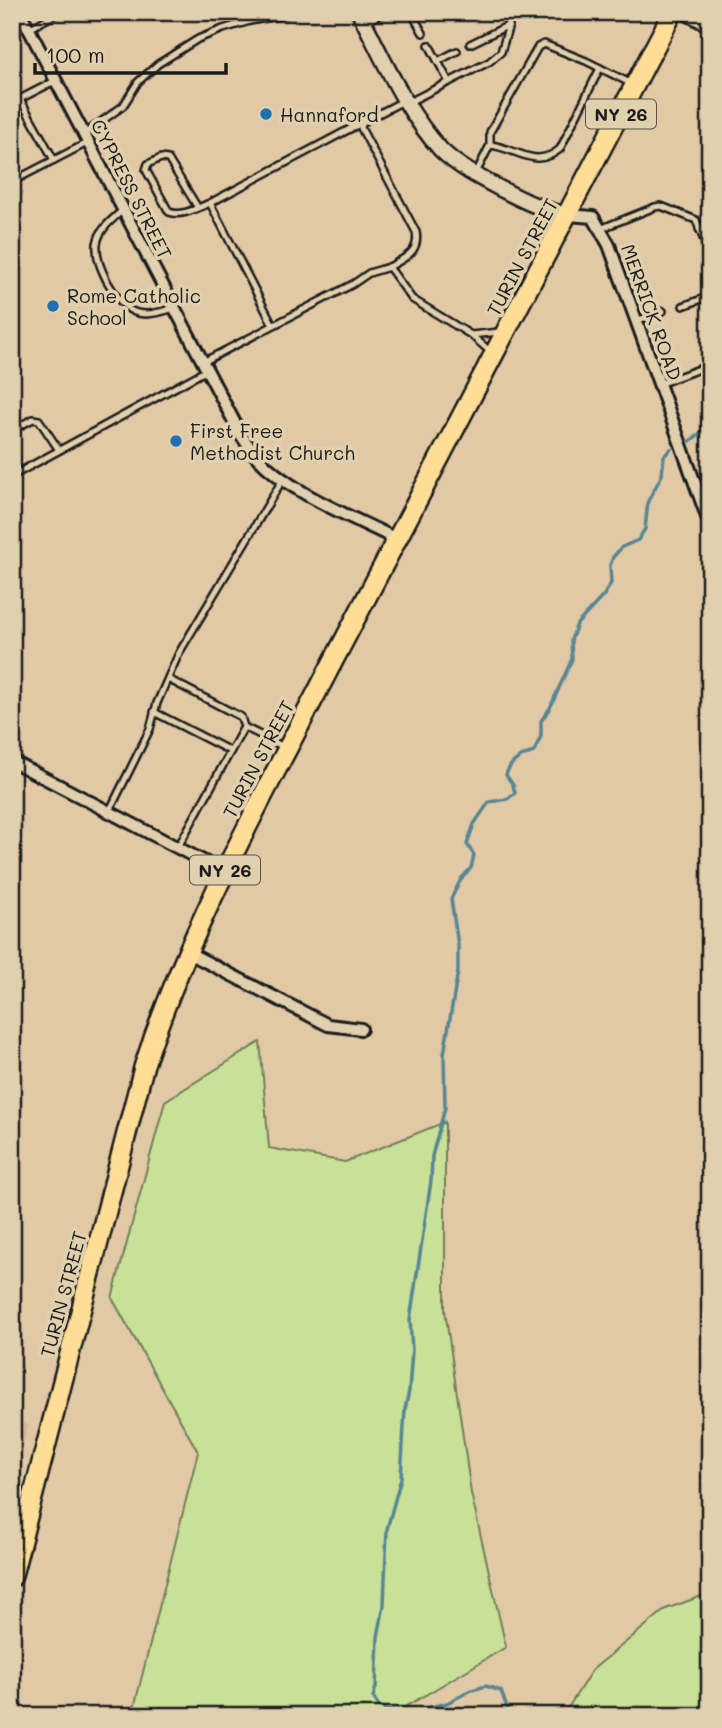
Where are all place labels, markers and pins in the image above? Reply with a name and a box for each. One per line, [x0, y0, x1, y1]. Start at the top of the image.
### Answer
place label: Hannaford [280, 102, 379, 127]
marker: Hannaford [258, 106, 274, 122]
place label: Rome Catholic School [67, 283, 201, 330]
marker: Rome Catholic School [45, 298, 61, 314]
place label: First Free Methodist Church [190, 418, 355, 465]
marker: First Free Methodist Church [168, 433, 184, 449]

